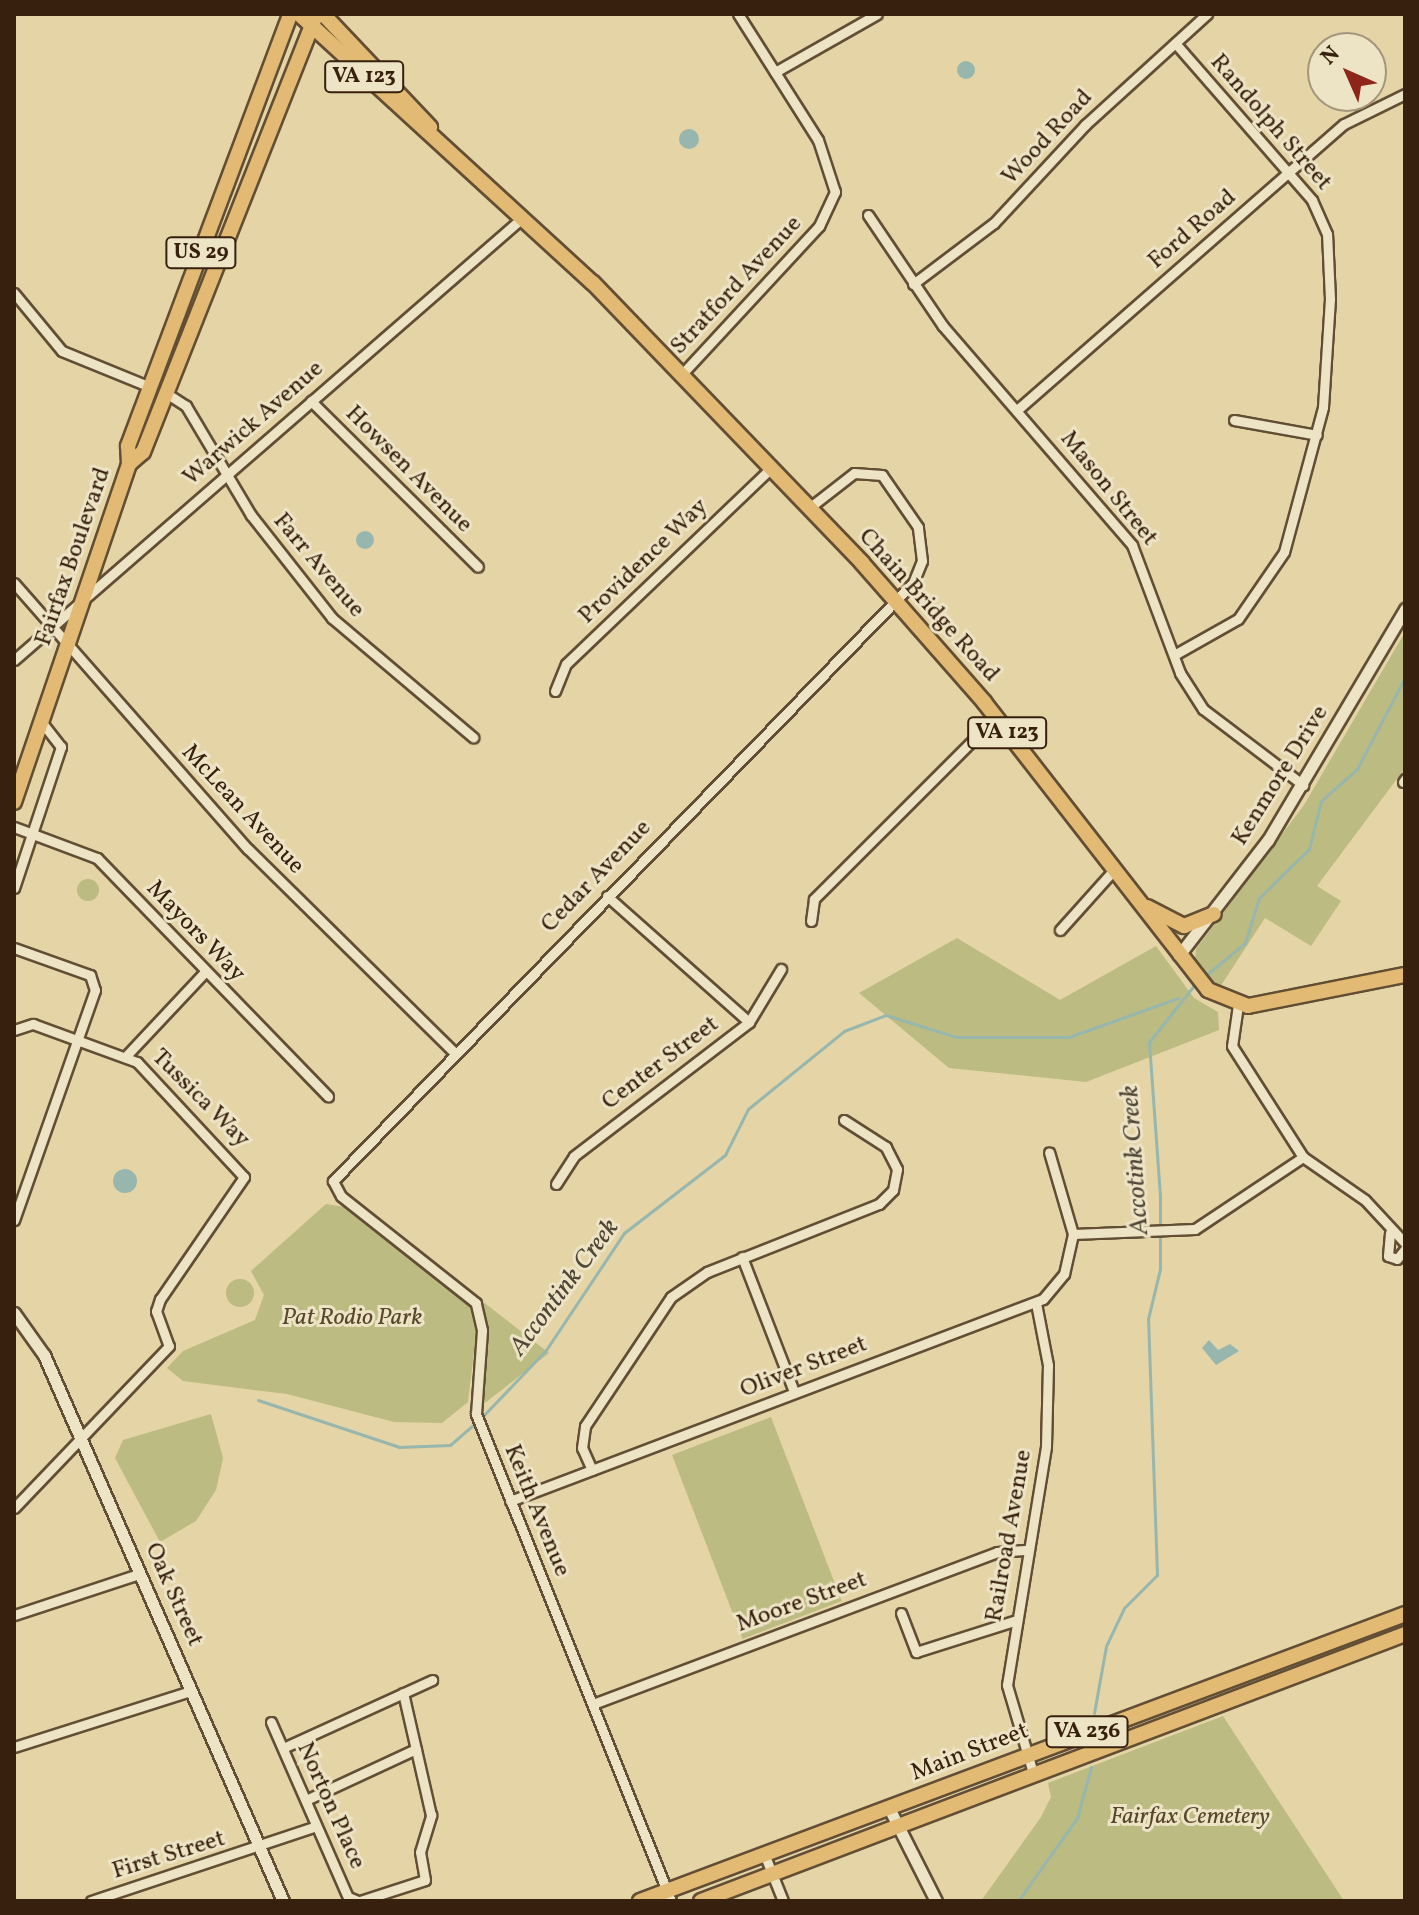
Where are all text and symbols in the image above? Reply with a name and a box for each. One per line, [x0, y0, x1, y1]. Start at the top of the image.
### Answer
north arrow [1307, 32, 1387, 112]
text: N [1314, 39, 1348, 73]
street label: Randolph Street [1203, 49, 1337, 197]
road number: VA 123 [324, 59, 404, 95]
street label: Wood Road [996, 84, 1100, 192]
street label: Ford Road [1143, 184, 1243, 276]
street label: Stratford Avenue [665, 210, 809, 362]
road number: US 29 [165, 235, 237, 271]
street label: Warwick Avenue [178, 355, 330, 493]
street label: Howsen Avenue [338, 400, 478, 540]
street label: Mason Street [1053, 426, 1163, 552]
street label: Fairfax Boulevard [30, 464, 118, 650]
street label: Providence Way [573, 493, 715, 631]
street label: Farr Avenue [266, 508, 370, 624]
street label: Chain Bridge Road [851, 523, 1005, 689]
street label: Kenmore Drive [1226, 701, 1336, 851]
road number: VA 123 [967, 715, 1047, 751]
street label: McLean Avenue [175, 739, 309, 881]
street label: Cedar Avenue [536, 815, 658, 939]
street label: Mayors Way [139, 875, 251, 989]
street label: Center Street [597, 1011, 725, 1117]
street label: Tussica Way [144, 1043, 256, 1155]
water label: Accotink Creek [1115, 1084, 1157, 1236]
water label: Accontink Creek [503, 1213, 627, 1363]
park label: Pat Rodio Park [282, 1305, 422, 1333]
street label: Oliver Street [737, 1331, 871, 1405]
street label: Keith Avenue [496, 1441, 576, 1581]
street label: Railroad Avenue [981, 1448, 1039, 1624]
street label: Oak Street [137, 1539, 209, 1651]
street label: Moore Street [733, 1566, 871, 1640]
road number: VA 236 [1045, 1714, 1129, 1750]
street label: Main Street [907, 1717, 1033, 1789]
street label: Norton Place [289, 1738, 371, 1874]
park label: Fairfax Cemetery [1110, 1804, 1270, 1832]
street label: First Street [109, 1825, 229, 1887]

